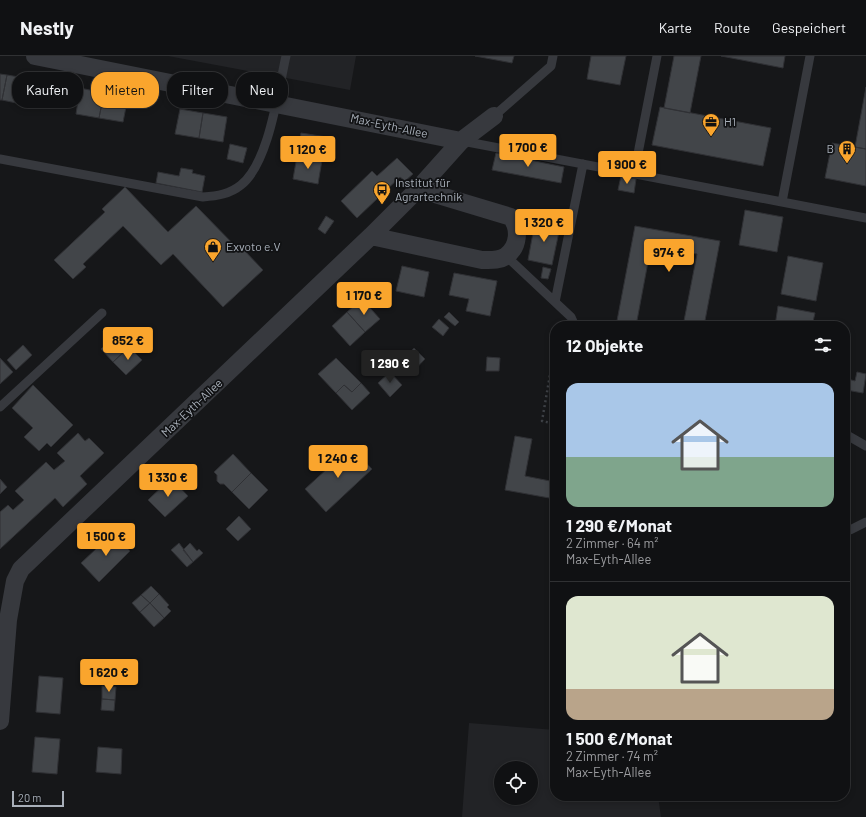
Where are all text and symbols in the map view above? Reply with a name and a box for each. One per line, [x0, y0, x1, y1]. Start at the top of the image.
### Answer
text: Nestly [20, 16, 74, 39]
text: Karte [659, 19, 692, 36]
text: Route [714, 19, 750, 36]
text: Gespeichert [772, 19, 846, 36]
chip: Kaufen [12, 72, 83, 108]
chip: Mieten [91, 72, 159, 108]
chip: Filter [167, 72, 228, 108]
chip: Neu [236, 72, 288, 108]
street label: Max-Eyth-Allee [349, 110, 429, 140]
office icon: H1 [701, 112, 721, 137]
place label: H1 [724, 114, 736, 128]
pin: 1 700 € [491, 134, 565, 168]
pin: 1 120 € [271, 136, 345, 170]
text: 1 700 € [508, 139, 548, 155]
building icon: B [837, 139, 857, 164]
text: 1 120 € [289, 141, 327, 157]
place label: B [826, 141, 834, 155]
pin: 1 900 € [590, 151, 664, 185]
text: 1 900 € [607, 156, 647, 172]
place label: Institut für Agrartechnik [395, 175, 462, 203]
bus stop icon: Institut für Agrartechnik [372, 180, 392, 205]
pin: 1 320 € [507, 209, 581, 243]
text: 1 320 € [524, 214, 564, 230]
shop icon: Exvoto e.V [203, 237, 223, 262]
place label: Exvoto e.V [226, 239, 280, 253]
pin: 974 € [641, 239, 697, 273]
text: 974 € [653, 244, 685, 260]
pin: 1 170 € [327, 282, 401, 316]
text: 1 170 € [346, 287, 382, 303]
pin: 852 € [100, 327, 156, 361]
text: 852 € [112, 332, 144, 348]
icon: filters [812, 334, 834, 356]
text: 12 Objekte [566, 335, 643, 355]
pin: 1 290 € [353, 350, 427, 384]
text: 1 290 € [370, 355, 410, 371]
street label: Max-Eyth-Allee [158, 375, 225, 439]
icon: home [664, 409, 736, 481]
pin: 1 240 € [301, 445, 375, 479]
text: 1 240 € [318, 450, 358, 466]
pin: 1 330 € [131, 464, 205, 498]
text: 1 330 € [148, 469, 188, 485]
text: 1 290 €/Monat [566, 515, 672, 535]
pin: 1 500 € [69, 523, 143, 557]
text: 1 500 € [86, 528, 126, 544]
text: 2 Zimmer · 64 m² [566, 535, 658, 551]
text: Max-Eyth-Allee [566, 551, 651, 567]
icon: home [664, 622, 736, 694]
pin: 1 620 € [72, 659, 146, 693]
text: 1 620 € [89, 664, 129, 680]
text: 1 500 €/Monat [566, 728, 672, 748]
text: 2 Zimmer · 74 m² [566, 748, 658, 764]
map controls [494, 761, 538, 805]
button: locate [494, 761, 538, 805]
text: Max-Eyth-Allee [566, 764, 651, 780]
scale bar [12, 789, 64, 808]
text: 20 m [18, 791, 41, 804]

